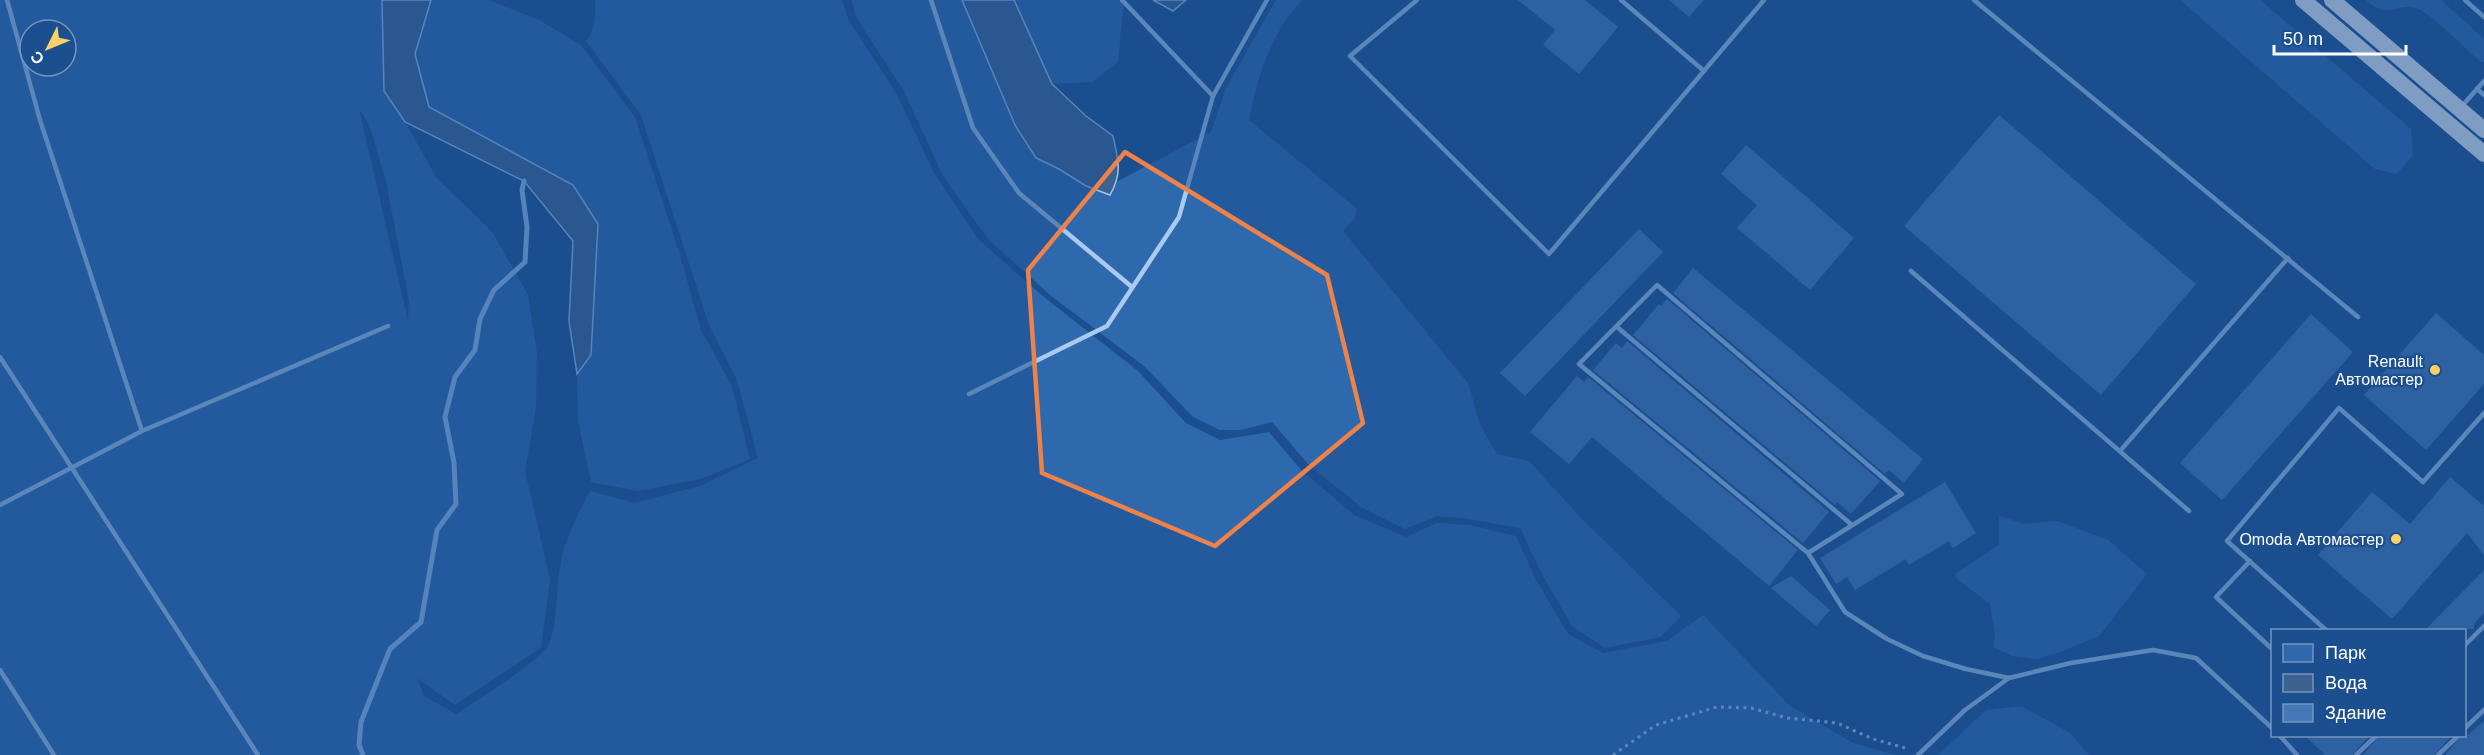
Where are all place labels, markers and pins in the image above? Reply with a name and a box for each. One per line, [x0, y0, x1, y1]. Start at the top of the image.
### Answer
place label: Renault Автомастер [2335, 353, 2424, 388]
marker: Renault Автомастер [2428, 363, 2442, 377]
place label: Omoda Автомастер [2239, 531, 2384, 548]
marker: Omoda Автомастер [2389, 532, 2403, 546]

